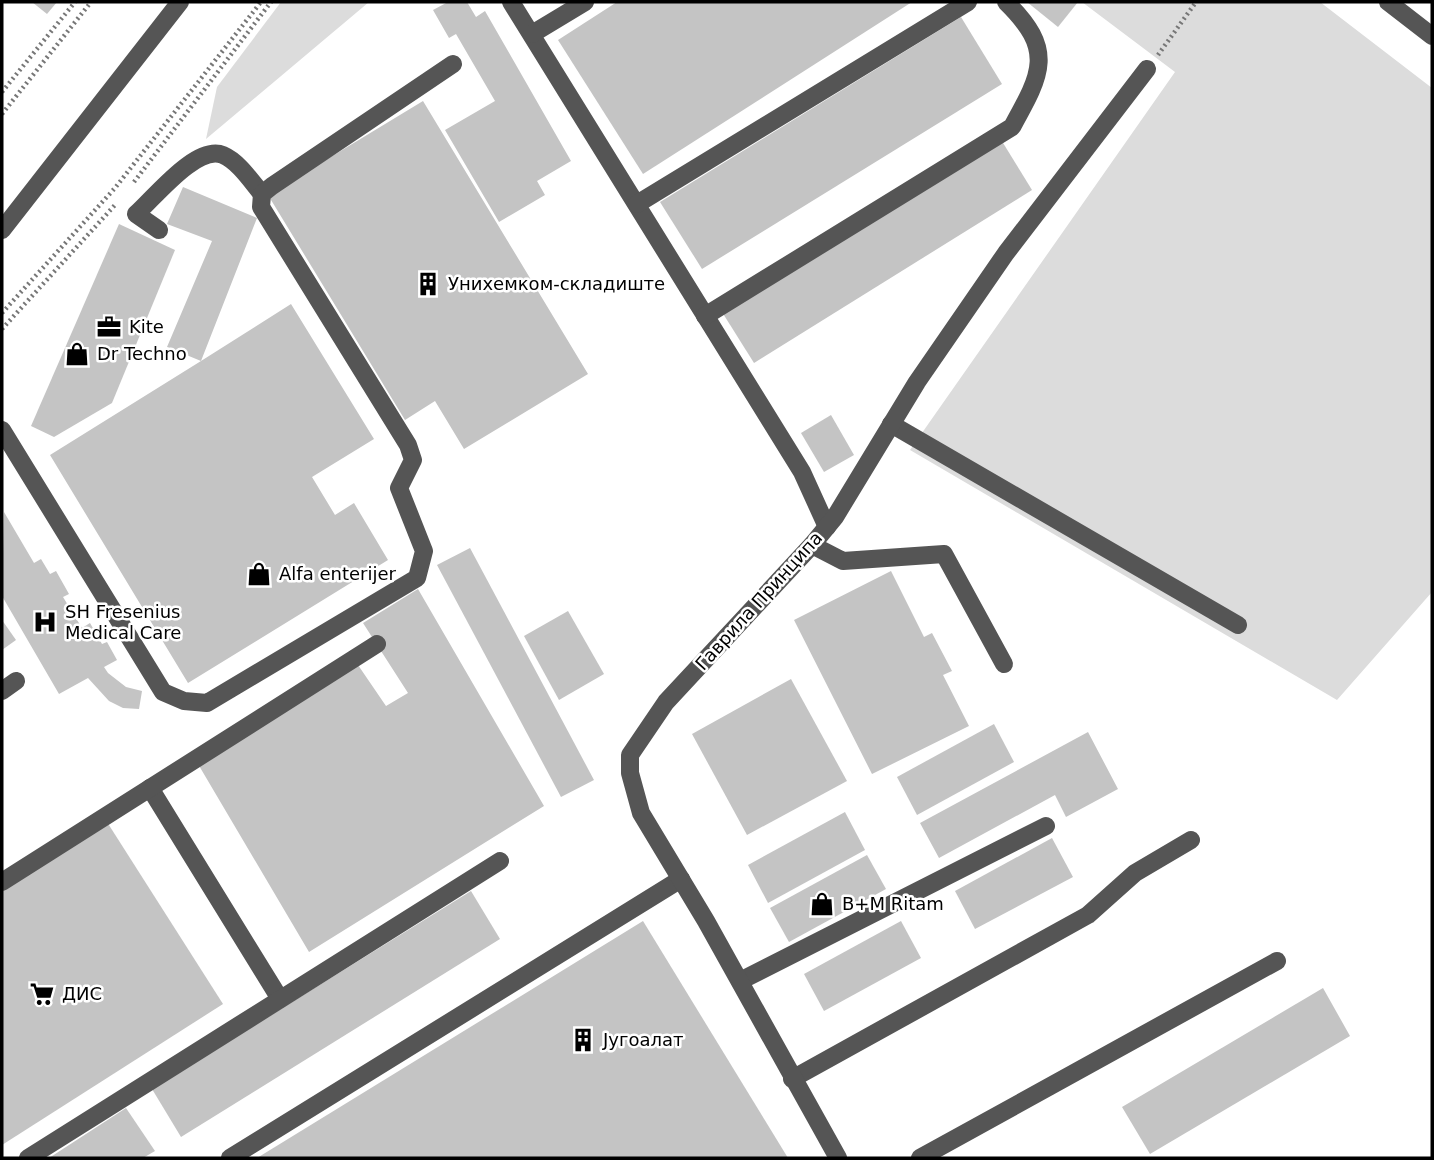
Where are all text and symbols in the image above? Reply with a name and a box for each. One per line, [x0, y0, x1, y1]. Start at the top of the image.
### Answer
building icon: Унихемком-складиште [414, 270, 442, 298]
place label: Унихемком-складиште [448, 273, 665, 294]
office icon: Kite [95, 313, 123, 341]
place label: Kite [129, 316, 164, 337]
shop icon: Dr Techno [63, 340, 91, 368]
place label: Dr Techno [97, 343, 187, 364]
street label: Гаврила Принципа [691, 527, 826, 674]
shop icon: Alfa enterijer [245, 560, 273, 588]
place label: Alfa enterijer [279, 563, 396, 584]
place label: SH Fresenius Medical Care [65, 601, 181, 643]
hospital icon: SH Fresenius Medical Care [31, 608, 59, 636]
shop icon: B+M Ritam [808, 890, 836, 918]
place label: B+M Ritam [842, 893, 944, 914]
supermarket icon: ДИС [28, 980, 56, 1008]
place label: ДИС [62, 983, 102, 1004]
building icon: Југоалат [569, 1026, 597, 1054]
place label: Југоалат [602, 1029, 683, 1050]

